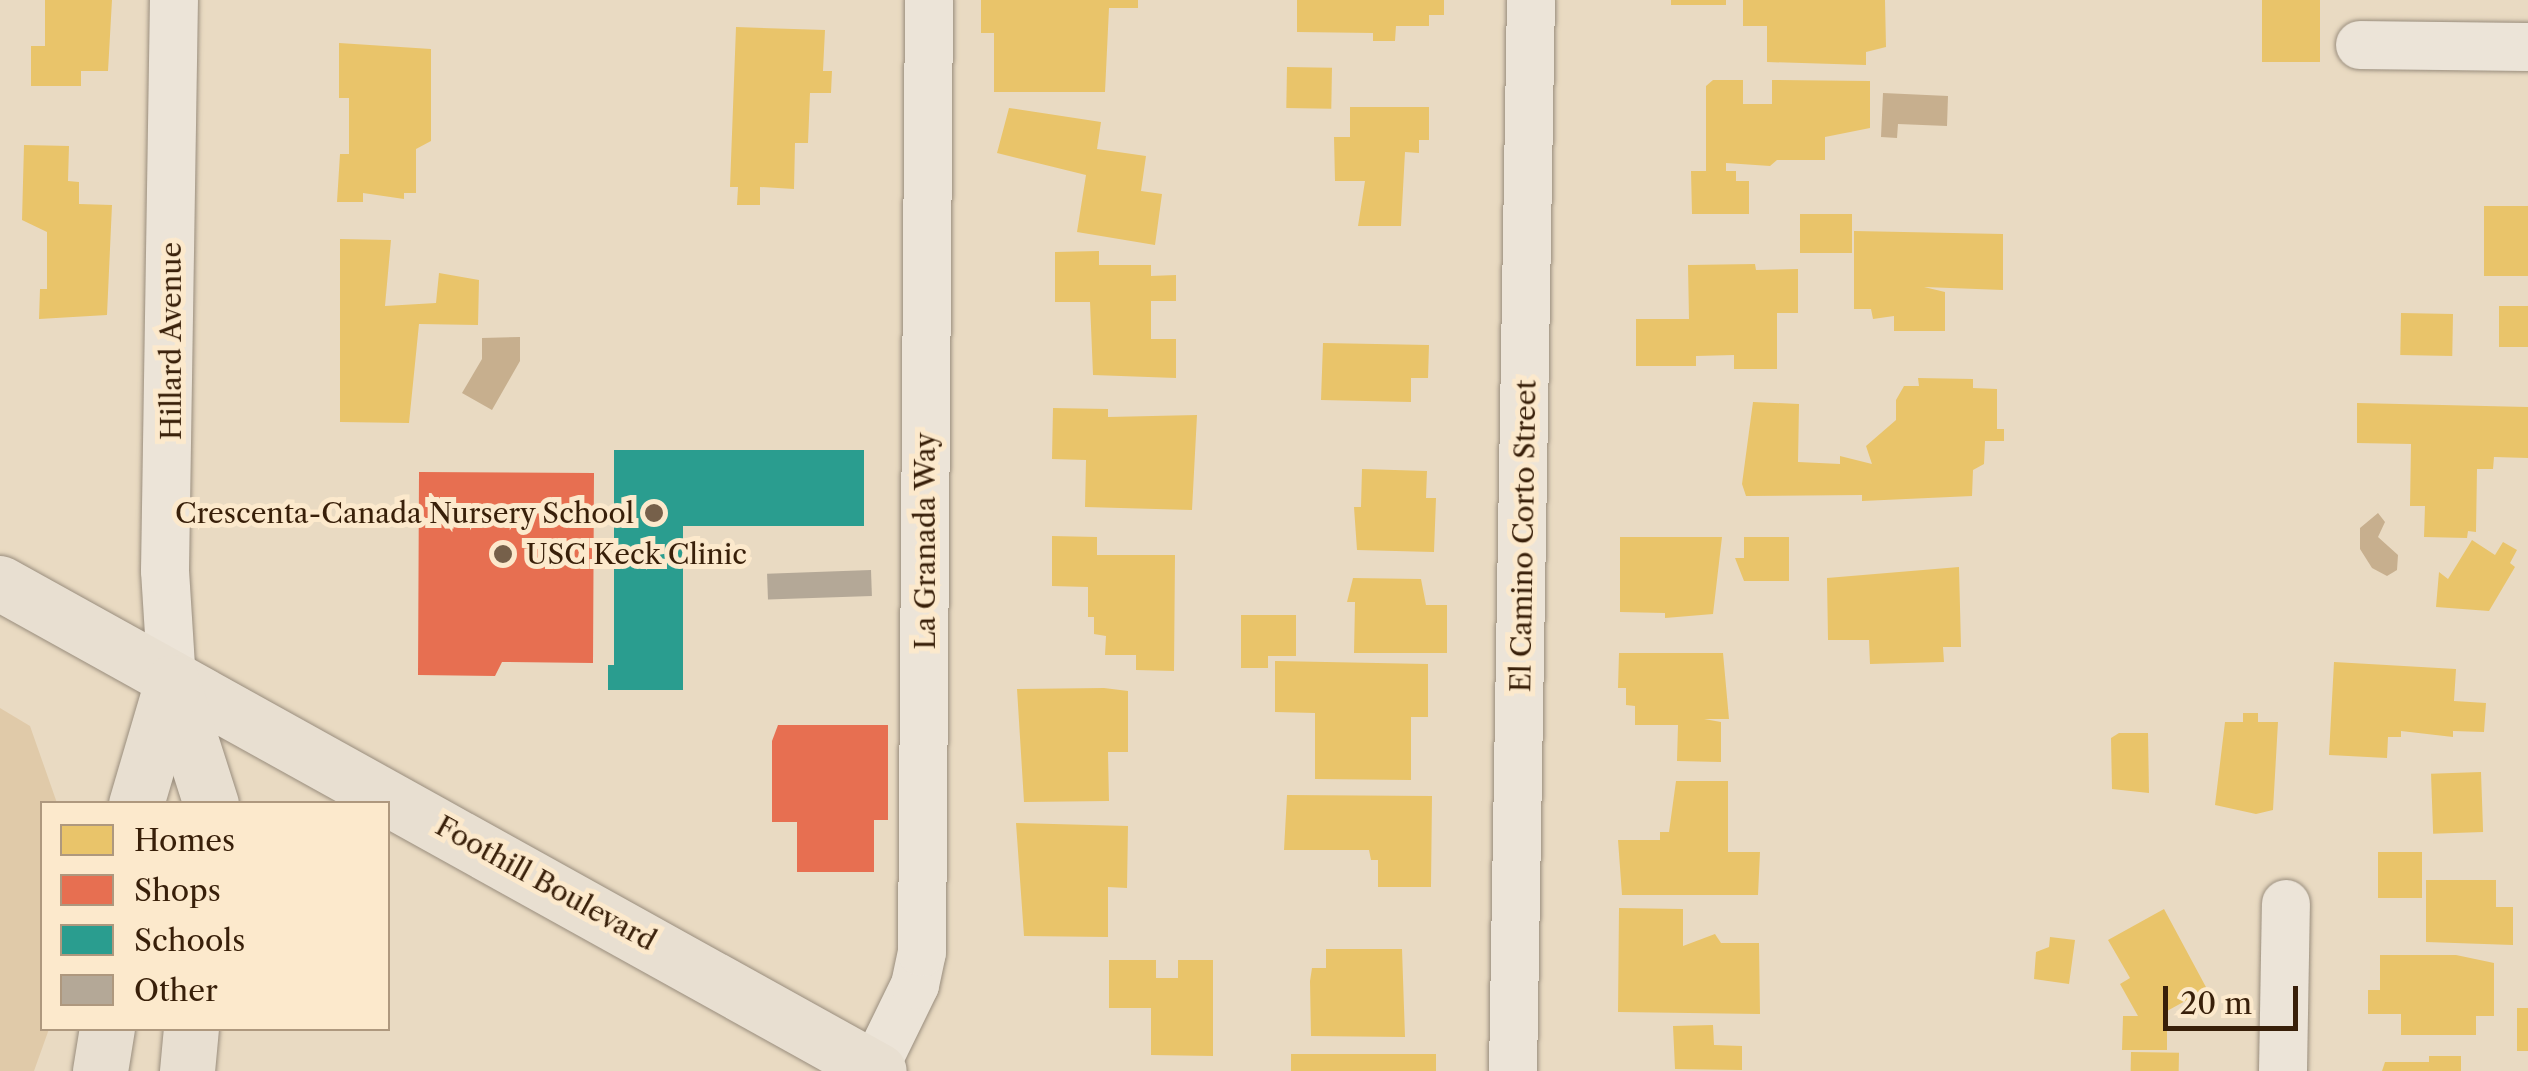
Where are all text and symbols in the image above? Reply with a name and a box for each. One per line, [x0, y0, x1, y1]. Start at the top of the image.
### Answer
street label: Hillard Avenue [154, 241, 188, 441]
street label: El Camino Corto Street [1503, 379, 1543, 693]
street label: La Granada Way [908, 432, 942, 650]
place label: Crescenta-Canada Nursery School [174, 496, 634, 530]
marker: Crescenta-Canada Nursery School [643, 502, 665, 524]
place label: USC Keck Clinic [526, 537, 748, 571]
marker: USC Keck Clinic [490, 541, 516, 567]
legend [40, 801, 390, 1031]
street label: Foothill Boulevard [430, 809, 662, 957]
text: Homes [134, 822, 235, 859]
text: Shops [134, 872, 221, 909]
text: Schools [134, 922, 245, 959]
scale bar [2168, 966, 2303, 1028]
text: Other [134, 972, 218, 1009]
text: 20 m [2180, 985, 2252, 1022]

